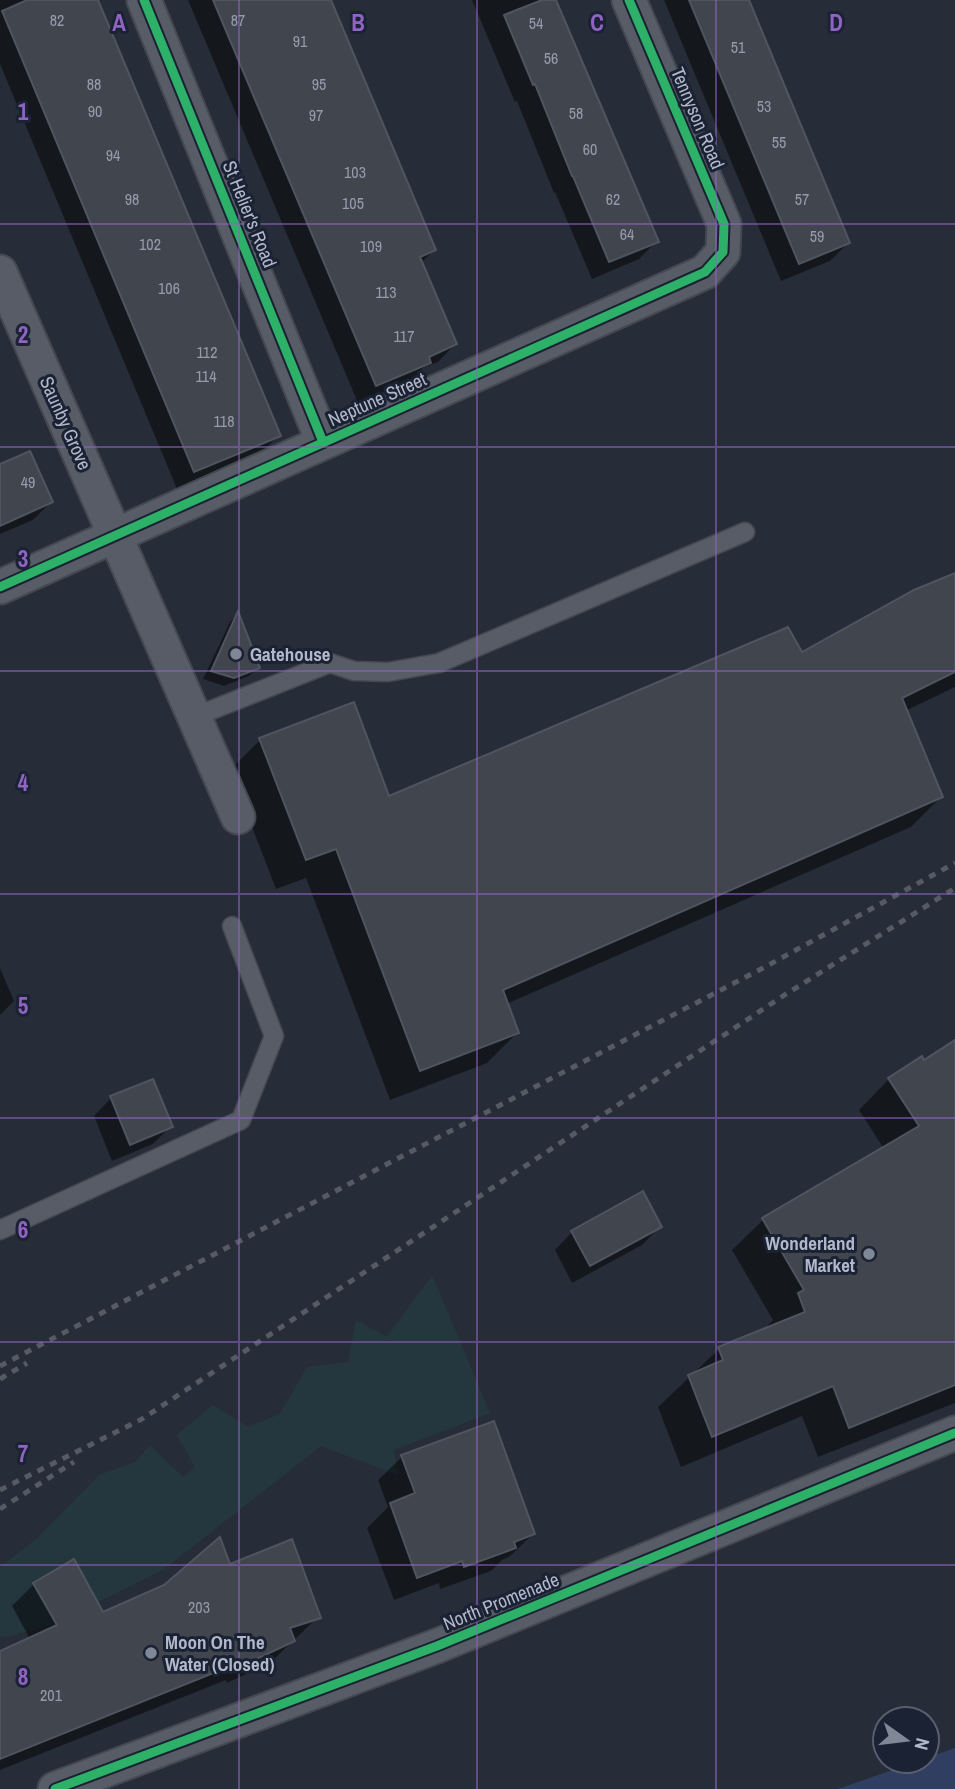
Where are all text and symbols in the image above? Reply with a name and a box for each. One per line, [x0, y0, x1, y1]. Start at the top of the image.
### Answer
text: A [112, 7, 126, 38]
text: B [351, 7, 365, 38]
text: C [590, 7, 604, 38]
text: D [829, 7, 843, 38]
house number: 82 [50, 9, 64, 31]
house number: 87 [231, 9, 245, 31]
house number: 54 [529, 12, 543, 34]
house number: 91 [293, 30, 308, 52]
house number: 51 [731, 36, 746, 58]
house number: 56 [544, 47, 558, 69]
street label: Tennyson Road [665, 63, 731, 173]
house number: 88 [87, 73, 101, 95]
house number: 95 [312, 73, 326, 95]
house number: 53 [757, 95, 771, 117]
text: 1 [18, 96, 29, 127]
house number: 90 [88, 100, 102, 122]
house number: 58 [569, 102, 583, 124]
house number: 97 [309, 104, 323, 126]
house number: 55 [772, 131, 786, 153]
house number: 60 [583, 138, 597, 160]
house number: 94 [106, 144, 120, 166]
street label: St Helier's Road [217, 157, 283, 271]
house number: 103 [344, 161, 366, 183]
house number: 98 [125, 188, 139, 210]
house number: 62 [606, 188, 620, 210]
house number: 57 [795, 188, 809, 210]
house number: 105 [342, 192, 364, 214]
house number: 64 [620, 223, 634, 245]
house number: 59 [810, 225, 824, 247]
house number: 102 [139, 233, 161, 255]
house number: 109 [360, 235, 382, 257]
house number: 106 [158, 277, 180, 299]
house number: 113 [376, 281, 396, 303]
text: 2 [18, 319, 28, 350]
house number: 117 [394, 325, 414, 347]
house number: 112 [197, 341, 217, 363]
house number: 114 [196, 365, 216, 387]
street label: Neptune Street [324, 366, 431, 432]
street label: Saunby Grove [34, 372, 98, 474]
house number: 118 [214, 410, 234, 432]
house number: 49 [21, 471, 35, 493]
text: 3 [18, 543, 28, 574]
place label: Gatehouse [250, 641, 331, 667]
marker: Gatehouse [228, 646, 244, 662]
text: 4 [18, 767, 29, 798]
text: 5 [18, 990, 28, 1021]
text: 6 [18, 1214, 28, 1245]
place label: Wonderland Market [765, 1230, 855, 1278]
marker: Wonderland Market [861, 1246, 877, 1262]
text: 7 [18, 1438, 28, 1469]
street label: North Promenade [439, 1566, 563, 1636]
house number: 203 [188, 1596, 210, 1618]
place label: Moon On The Water (Closed) [165, 1629, 274, 1677]
marker: Moon On The Water (Closed) [143, 1645, 159, 1661]
text: 8 [18, 1661, 28, 1692]
house number: 201 [40, 1684, 63, 1706]
north arrow [871, 1705, 941, 1775]
text: N [909, 1736, 936, 1753]

